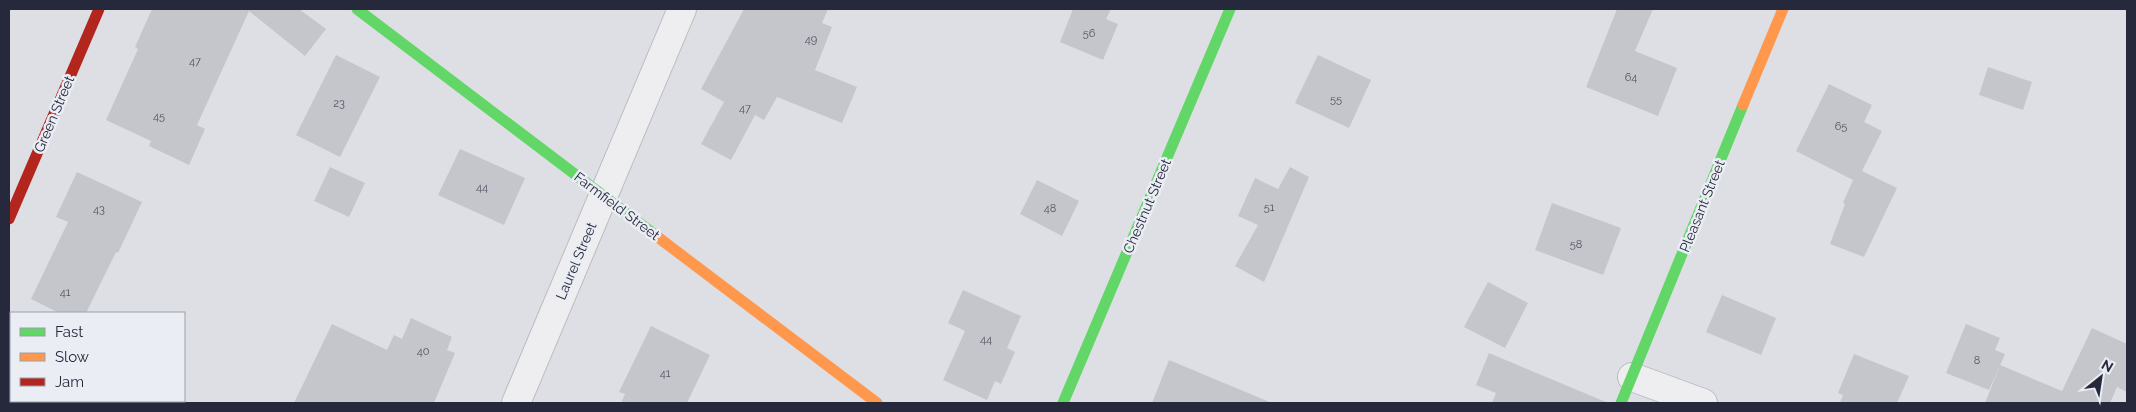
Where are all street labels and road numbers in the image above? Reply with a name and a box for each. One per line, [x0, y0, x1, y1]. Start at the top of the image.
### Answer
street label: Green Street [31, 73, 77, 155]
street label: Chestnut Street [1120, 156, 1174, 256]
street label: Pleasant Street [1676, 157, 1728, 254]
street label: Farmfield Street [571, 169, 663, 244]
street label: Laurel Street [552, 219, 600, 302]

